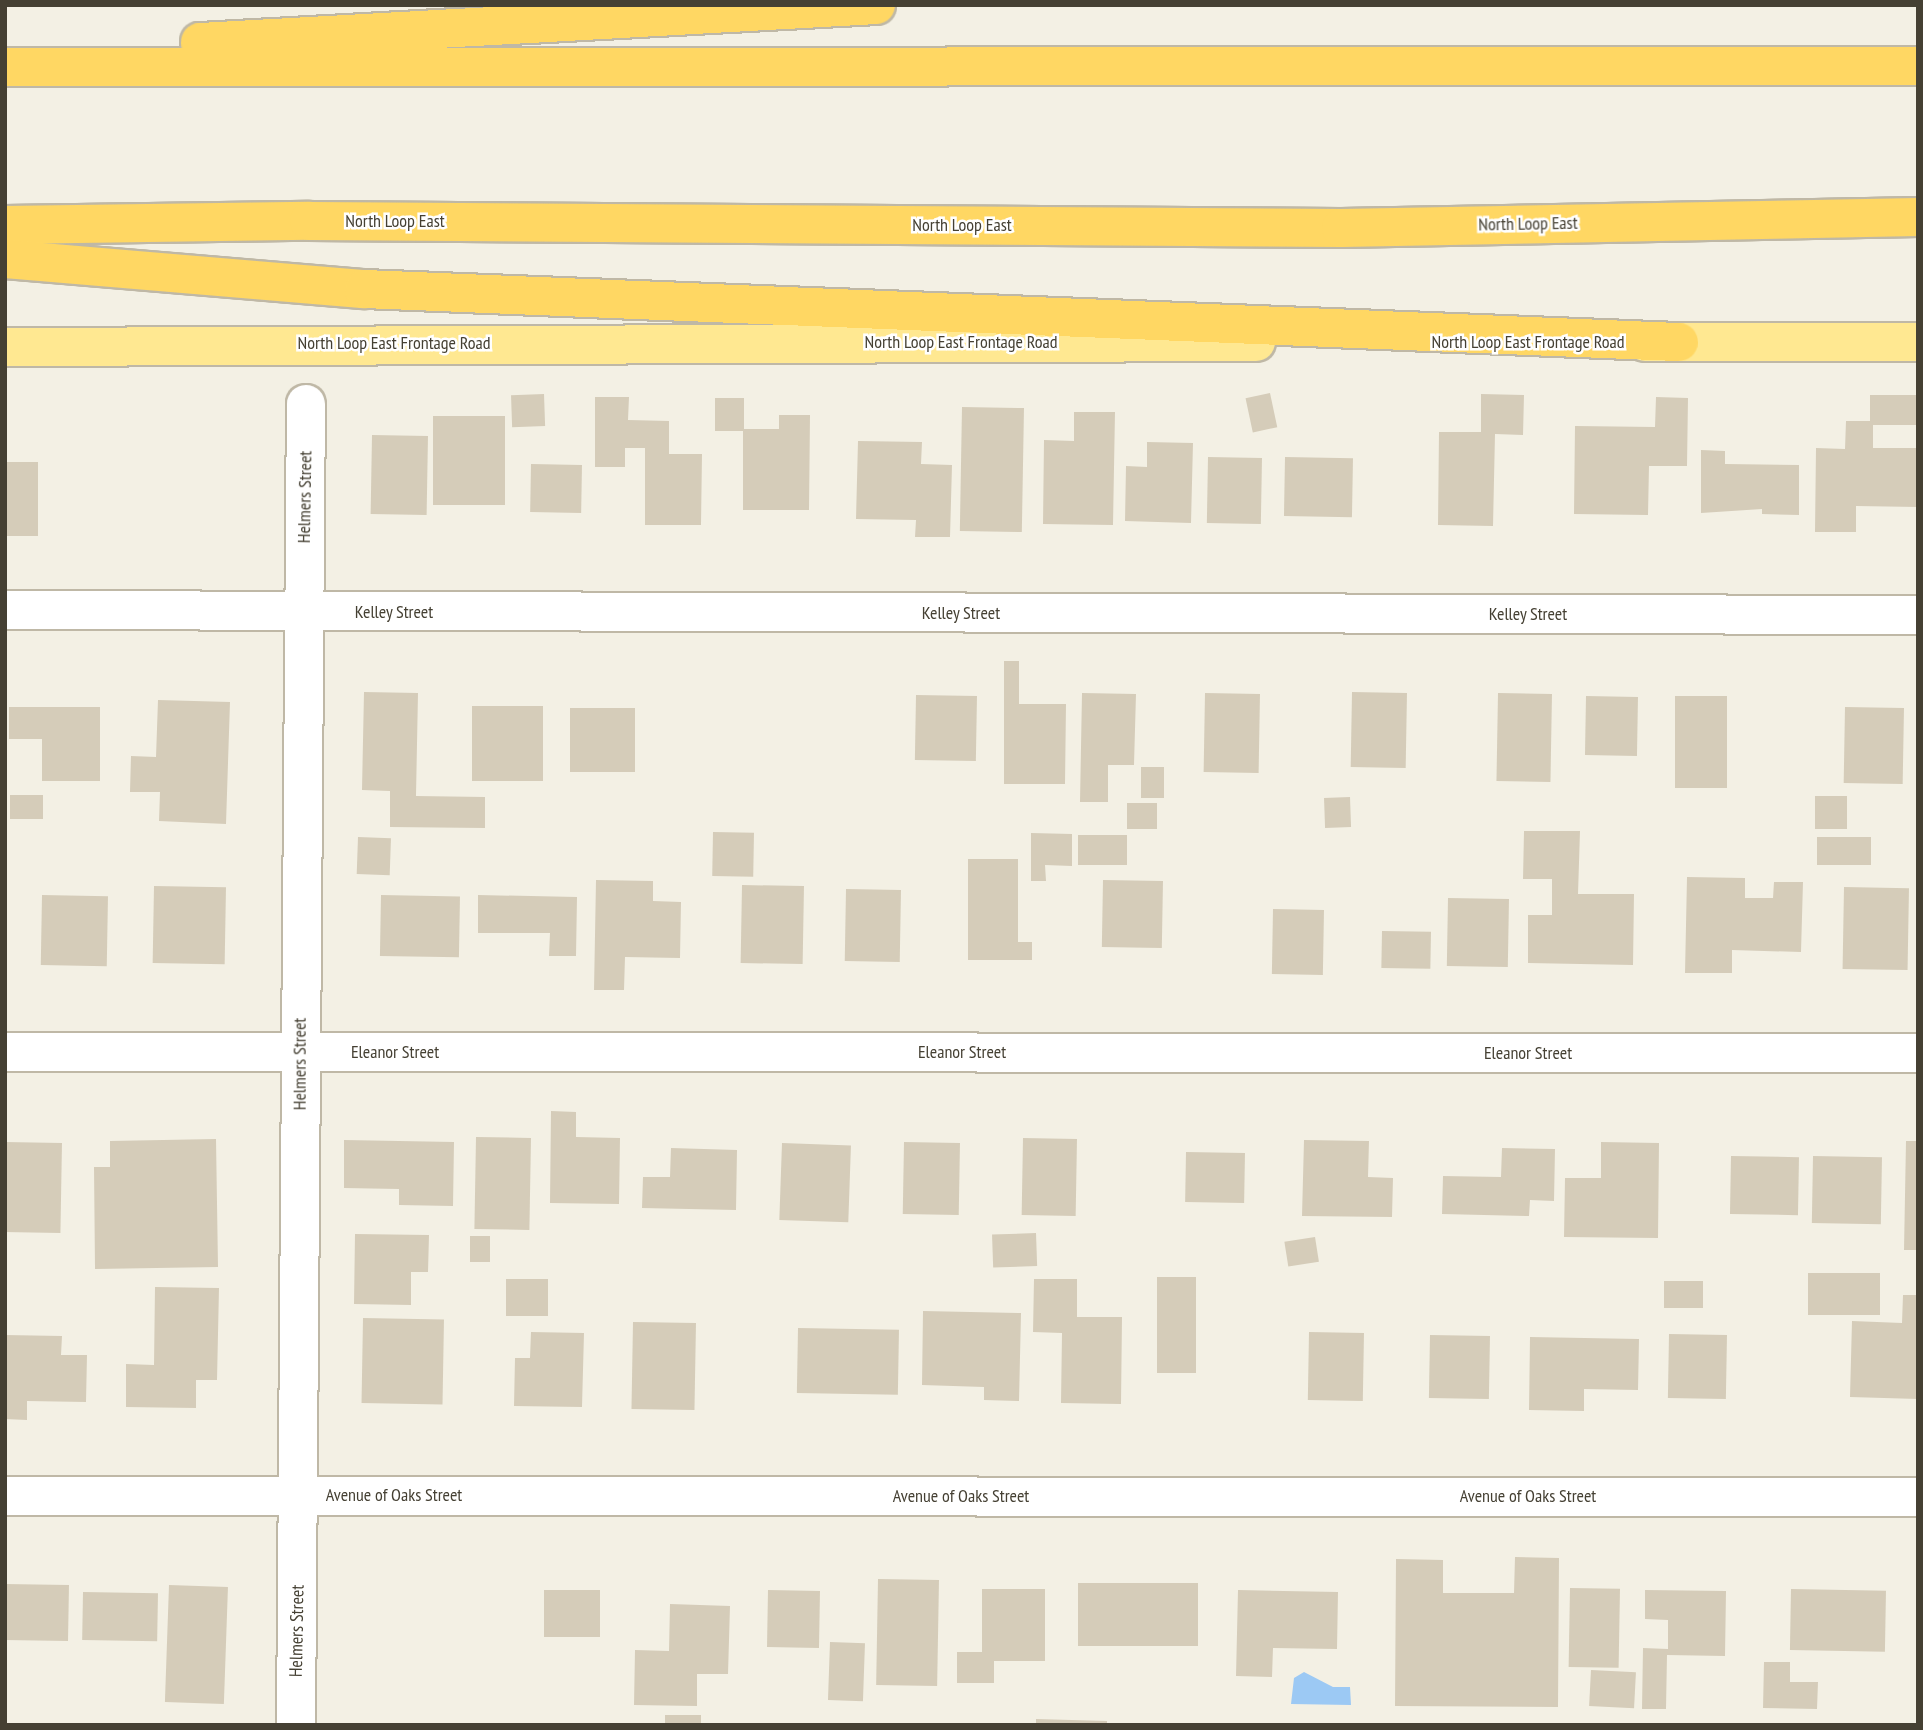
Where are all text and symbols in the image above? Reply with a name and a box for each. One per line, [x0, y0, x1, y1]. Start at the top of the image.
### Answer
street label: North Loop East [345, 210, 445, 232]
street label: North Loop East [1478, 212, 1578, 236]
street label: North Loop East [912, 214, 1012, 236]
street label: North Loop East Frontage Road [864, 331, 1058, 353]
street label: North Loop East Frontage Road [1431, 331, 1625, 353]
street label: North Loop East Frontage Road [297, 332, 491, 354]
street label: Helmers Street [293, 451, 317, 543]
street label: Kelley Street [355, 601, 433, 623]
street label: Kelley Street [922, 602, 1000, 624]
street label: Kelley Street [1489, 603, 1567, 625]
street label: Helmers Street [289, 1018, 311, 1110]
street label: Eleanor Street [351, 1041, 439, 1063]
street label: Eleanor Street [918, 1041, 1006, 1063]
street label: Eleanor Street [1484, 1042, 1572, 1064]
street label: Avenue of Oaks Street [326, 1484, 462, 1506]
street label: Avenue of Oaks Street [893, 1485, 1029, 1507]
street label: Avenue of Oaks Street [1460, 1485, 1596, 1507]
street label: Helmers Street [285, 1585, 309, 1677]

